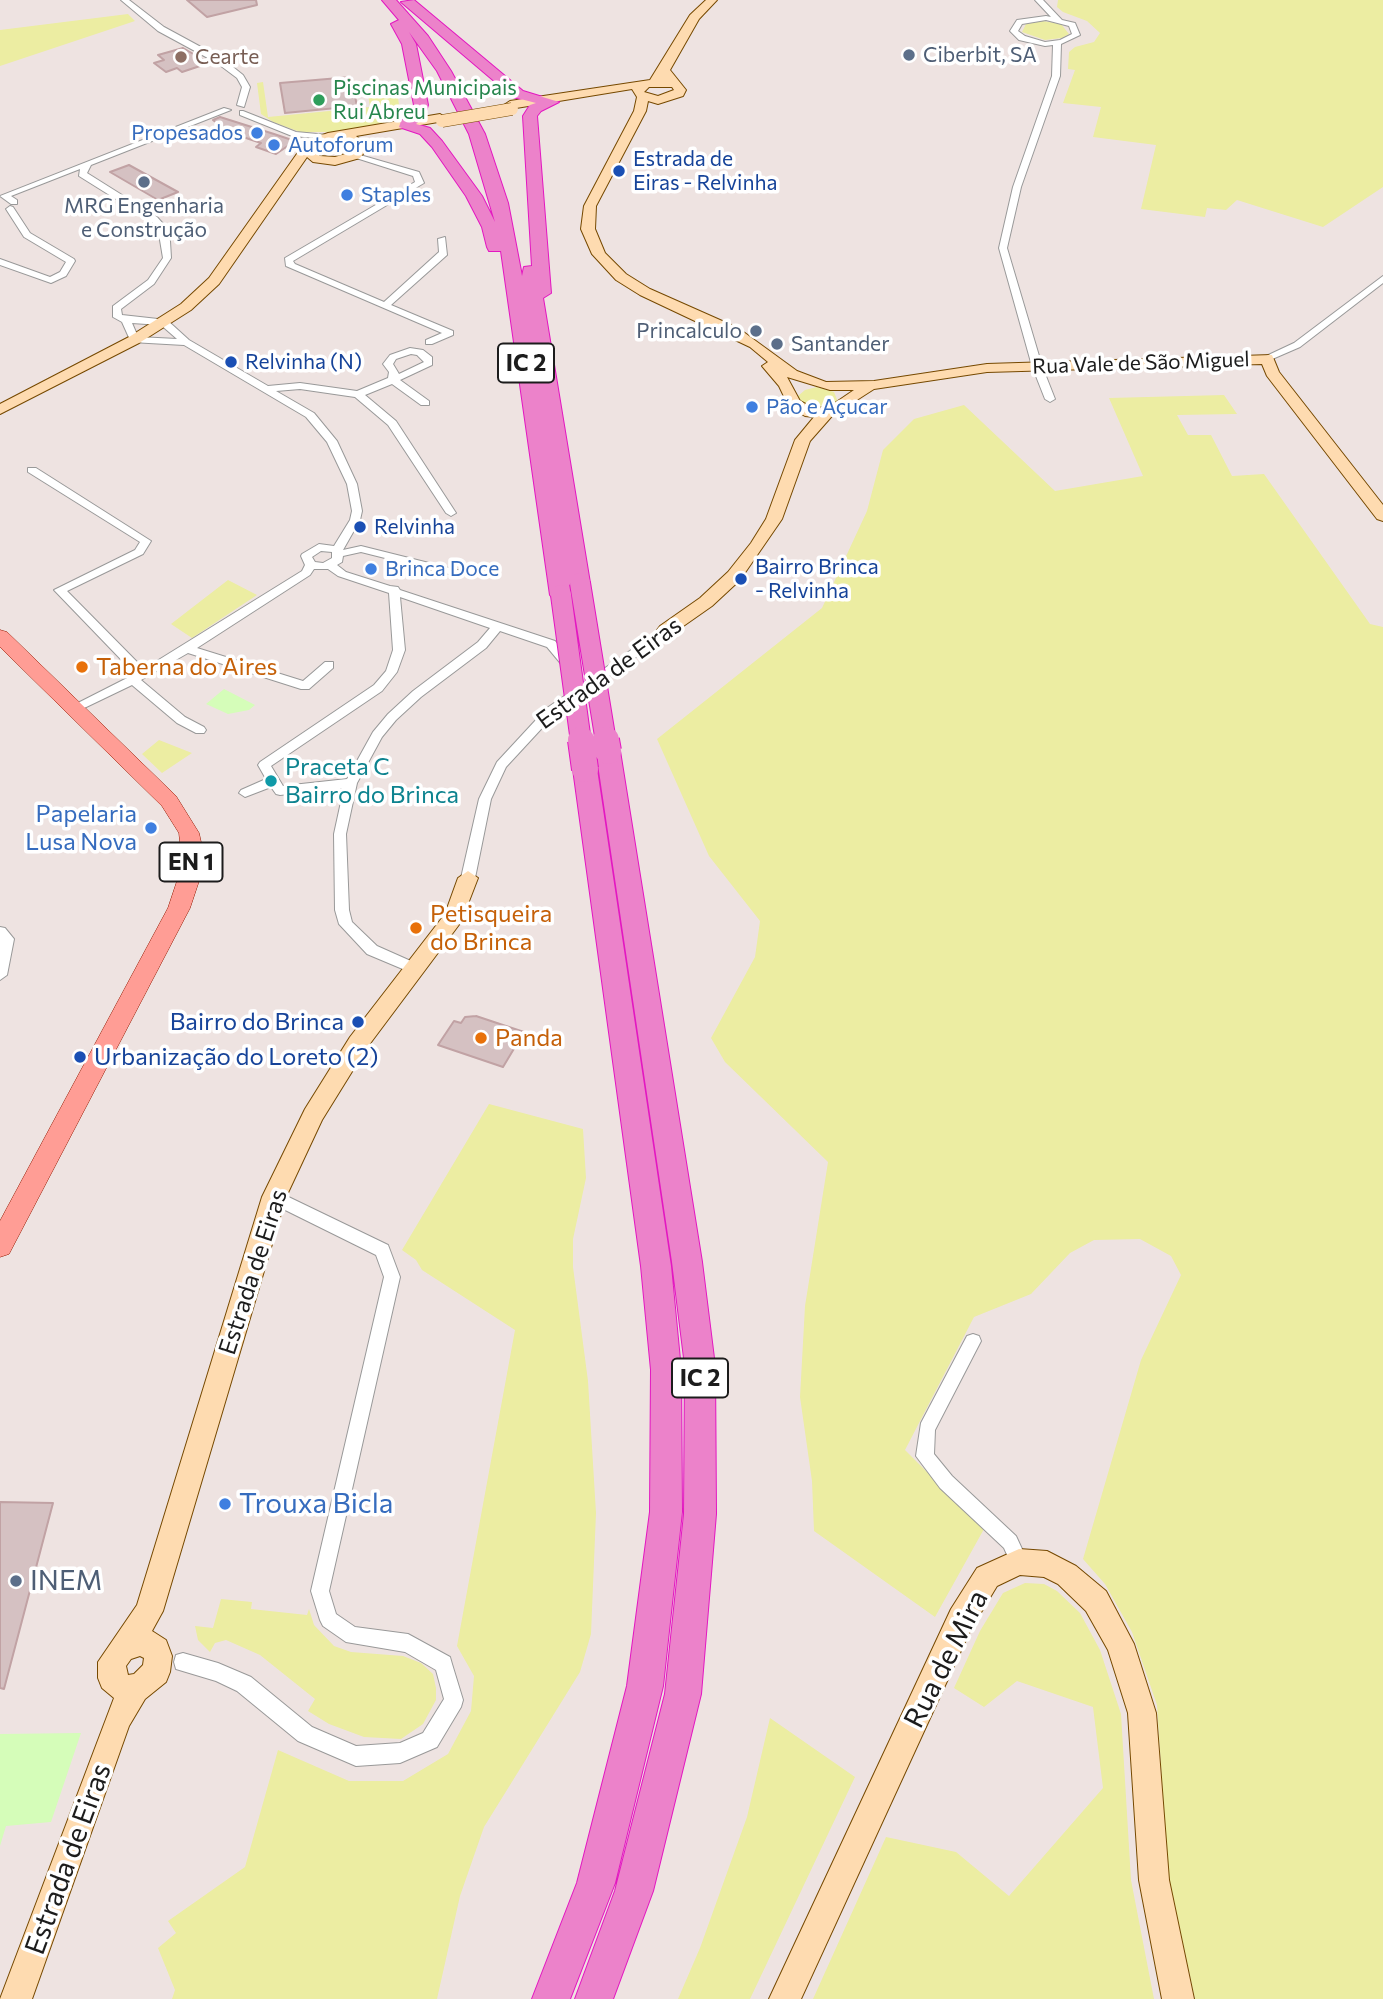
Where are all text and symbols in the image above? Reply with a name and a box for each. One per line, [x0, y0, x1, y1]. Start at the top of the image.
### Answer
place label: Ciberbit, SA [923, 42, 1037, 68]
place label: Cearte [195, 44, 259, 70]
marker: Ciberbit, SA [901, 47, 917, 63]
marker: Cearte [173, 49, 189, 65]
place label: Piscinas Municipais Rui Abreu [333, 75, 517, 125]
marker: Piscinas Municipais Rui Abreu [311, 92, 327, 108]
place label: Propesados [131, 120, 243, 146]
marker: Propesados [249, 125, 265, 141]
place label: Autoforum [288, 132, 394, 158]
marker: Autoforum [266, 137, 282, 153]
place label: Estrada de Eiras - Relvinha [633, 146, 778, 196]
marker: Estrada de Eiras - Relvinha [611, 163, 627, 179]
marker: MRG Engenharia e Construção [136, 174, 152, 190]
place label: Staples [361, 182, 431, 208]
marker: Staples [339, 187, 355, 203]
place label: MRG Engenharia e Construção [64, 193, 224, 243]
place label: Princalculo [636, 318, 742, 344]
marker: Princalculo [748, 323, 764, 339]
place label: Santander [791, 331, 890, 357]
marker: Santander [769, 336, 785, 352]
road number: IC 2 [498, 344, 554, 382]
street label: Rua Vale de São Miguel [1032, 347, 1250, 379]
place label: Relvinha (N) [245, 349, 362, 375]
marker: Relvinha (N) [223, 354, 239, 370]
place label: Pão e Açucar [766, 394, 888, 420]
marker: Pão e Açucar [744, 399, 760, 415]
place label: Relvinha [374, 514, 455, 540]
marker: Relvinha [352, 519, 368, 535]
place label: Bairro Brinca - Relvinha [755, 554, 879, 604]
place label: Brinca Doce [385, 556, 499, 582]
marker: Brinca Doce [363, 561, 379, 577]
marker: Bairro Brinca - Relvinha [733, 571, 749, 587]
street label: Estrada de Eiras [531, 611, 687, 735]
place label: Taberna do Aires [96, 653, 277, 681]
marker: Taberna do Aires [74, 659, 90, 675]
place label: Praceta C Bairro do Brinca [285, 753, 459, 809]
marker: Praceta C Bairro do Brinca [263, 773, 279, 789]
place label: Papelaria Lusa Nova [25, 800, 137, 856]
marker: Papelaria Lusa Nova [143, 820, 159, 836]
road number: EN 1 [160, 842, 222, 882]
place label: Petisqueira do Brinca [430, 900, 552, 956]
marker: Petisqueira do Brinca [408, 920, 424, 936]
place label: Bairro do Brinca [170, 1008, 344, 1036]
marker: Bairro do Brinca [350, 1014, 366, 1030]
place label: Panda [495, 1024, 563, 1052]
marker: Panda [473, 1030, 489, 1046]
place label: Urbanização do Loreto (2) [94, 1043, 378, 1071]
marker: Urbanização do Loreto (2) [72, 1049, 88, 1065]
street label: Estrada de Eiras [213, 1186, 293, 1358]
road number: IC 2 [672, 1358, 728, 1398]
place label: Trouxa Bicla [239, 1487, 393, 1521]
marker: Trouxa Bicla [217, 1496, 233, 1512]
place label: INEM [30, 1564, 102, 1598]
marker: INEM [8, 1573, 24, 1589]
street label: Rua de Mira [897, 1584, 995, 1734]
street label: Estrada de Eiras [18, 1759, 118, 1959]

